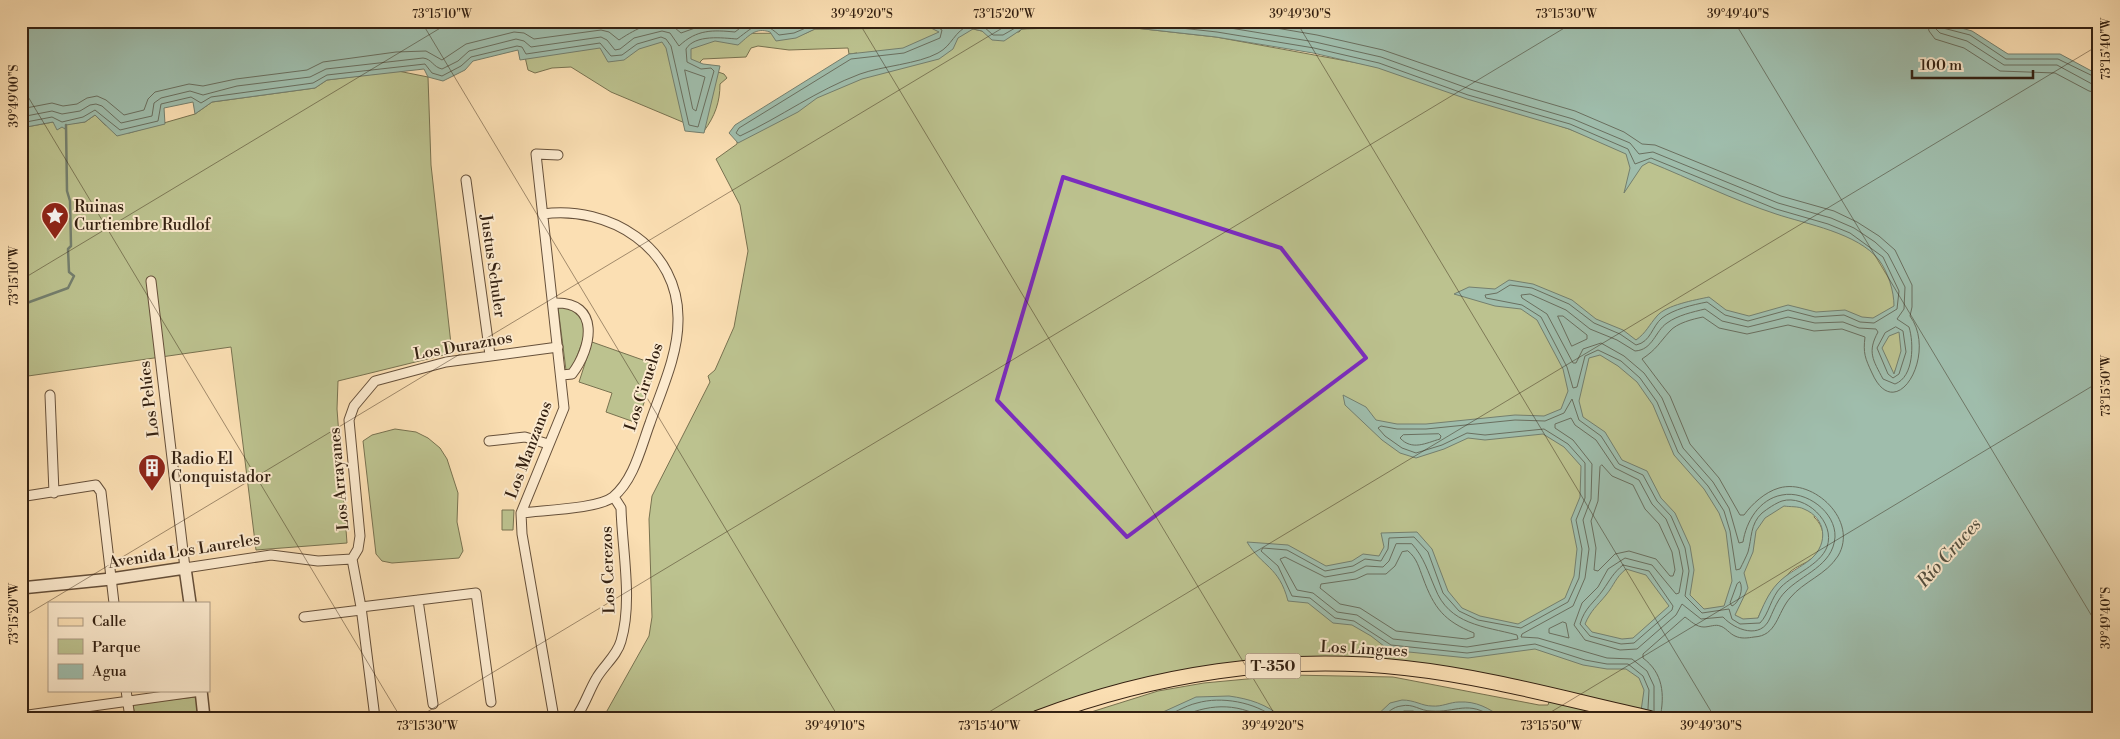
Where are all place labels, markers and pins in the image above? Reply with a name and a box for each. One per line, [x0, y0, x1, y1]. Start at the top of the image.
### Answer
place label: Ruinas Curtiembre Rudlof [74, 197, 212, 235]
place icon: Ruinas Curtiembre Rudlof [40, 201, 70, 240]
place label: Radio El Conquistador [171, 449, 271, 487]
building icon: Radio El Conquistador [137, 453, 167, 492]

